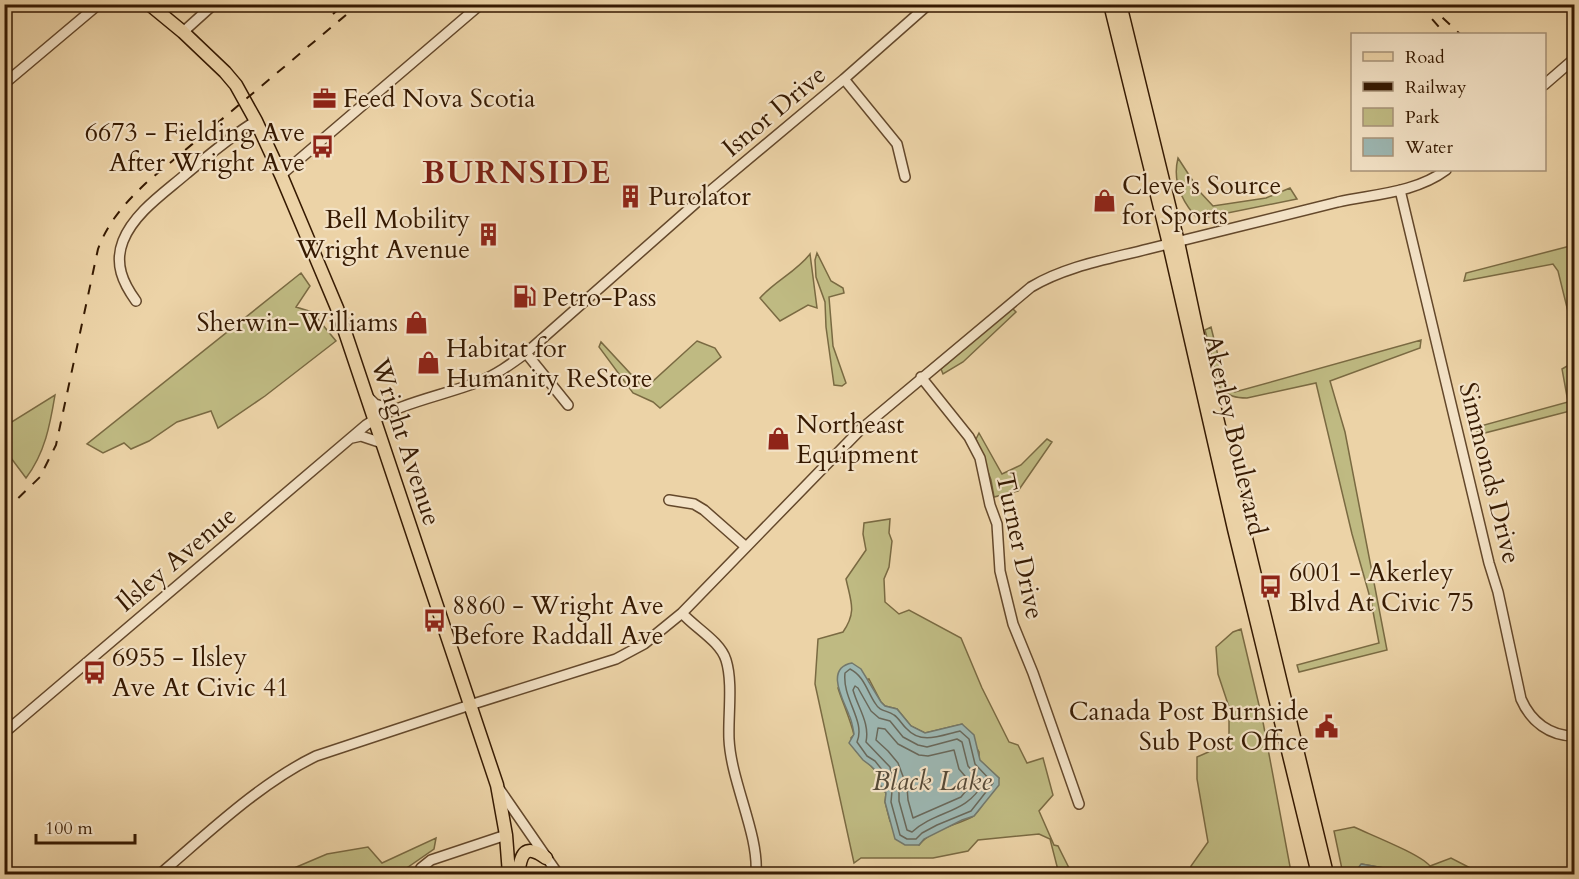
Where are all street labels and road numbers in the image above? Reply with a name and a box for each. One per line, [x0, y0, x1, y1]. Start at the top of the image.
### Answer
street label: Isnor Drive [715, 57, 833, 165]
street label: Akerley Boulevard [1195, 331, 1275, 539]
street label: Wright Avenue [362, 353, 450, 530]
street label: Simmonds Drive [1451, 379, 1529, 567]
street label: Turner Drive [987, 470, 1053, 622]
street label: Ilsley Avenue [108, 498, 244, 620]

